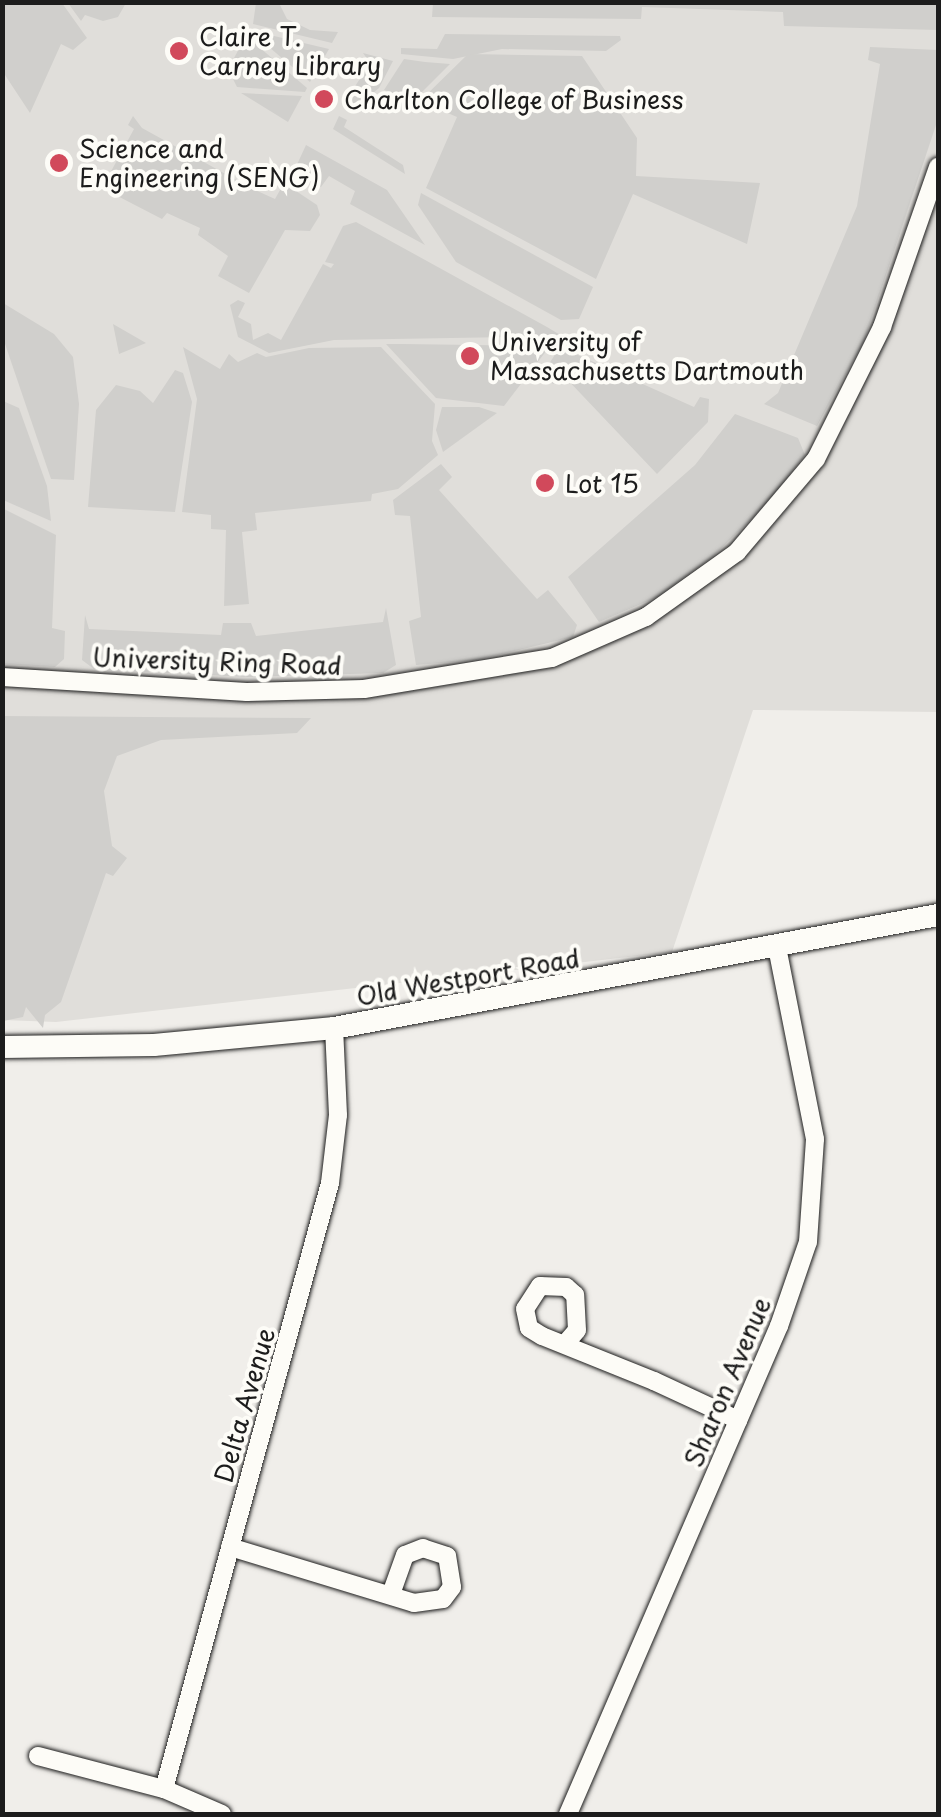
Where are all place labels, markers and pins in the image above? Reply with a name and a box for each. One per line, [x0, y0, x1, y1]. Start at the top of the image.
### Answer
place label: Claire T. Carney Library [199, 22, 383, 81]
marker: Claire T. Carney Library [168, 40, 190, 62]
place label: Charlton College of Business [344, 84, 686, 114]
marker: Charlton College of Business [313, 88, 335, 110]
place label: Science and Engineering (SENG) [79, 134, 320, 193]
marker: Science and Engineering (SENG) [48, 152, 70, 174]
place label: University of Massachusetts Dartmouth [490, 327, 808, 386]
marker: University of Massachusetts Dartmouth [459, 345, 481, 367]
place label: Lot 15 [565, 468, 639, 498]
marker: Lot 15 [534, 472, 556, 494]

